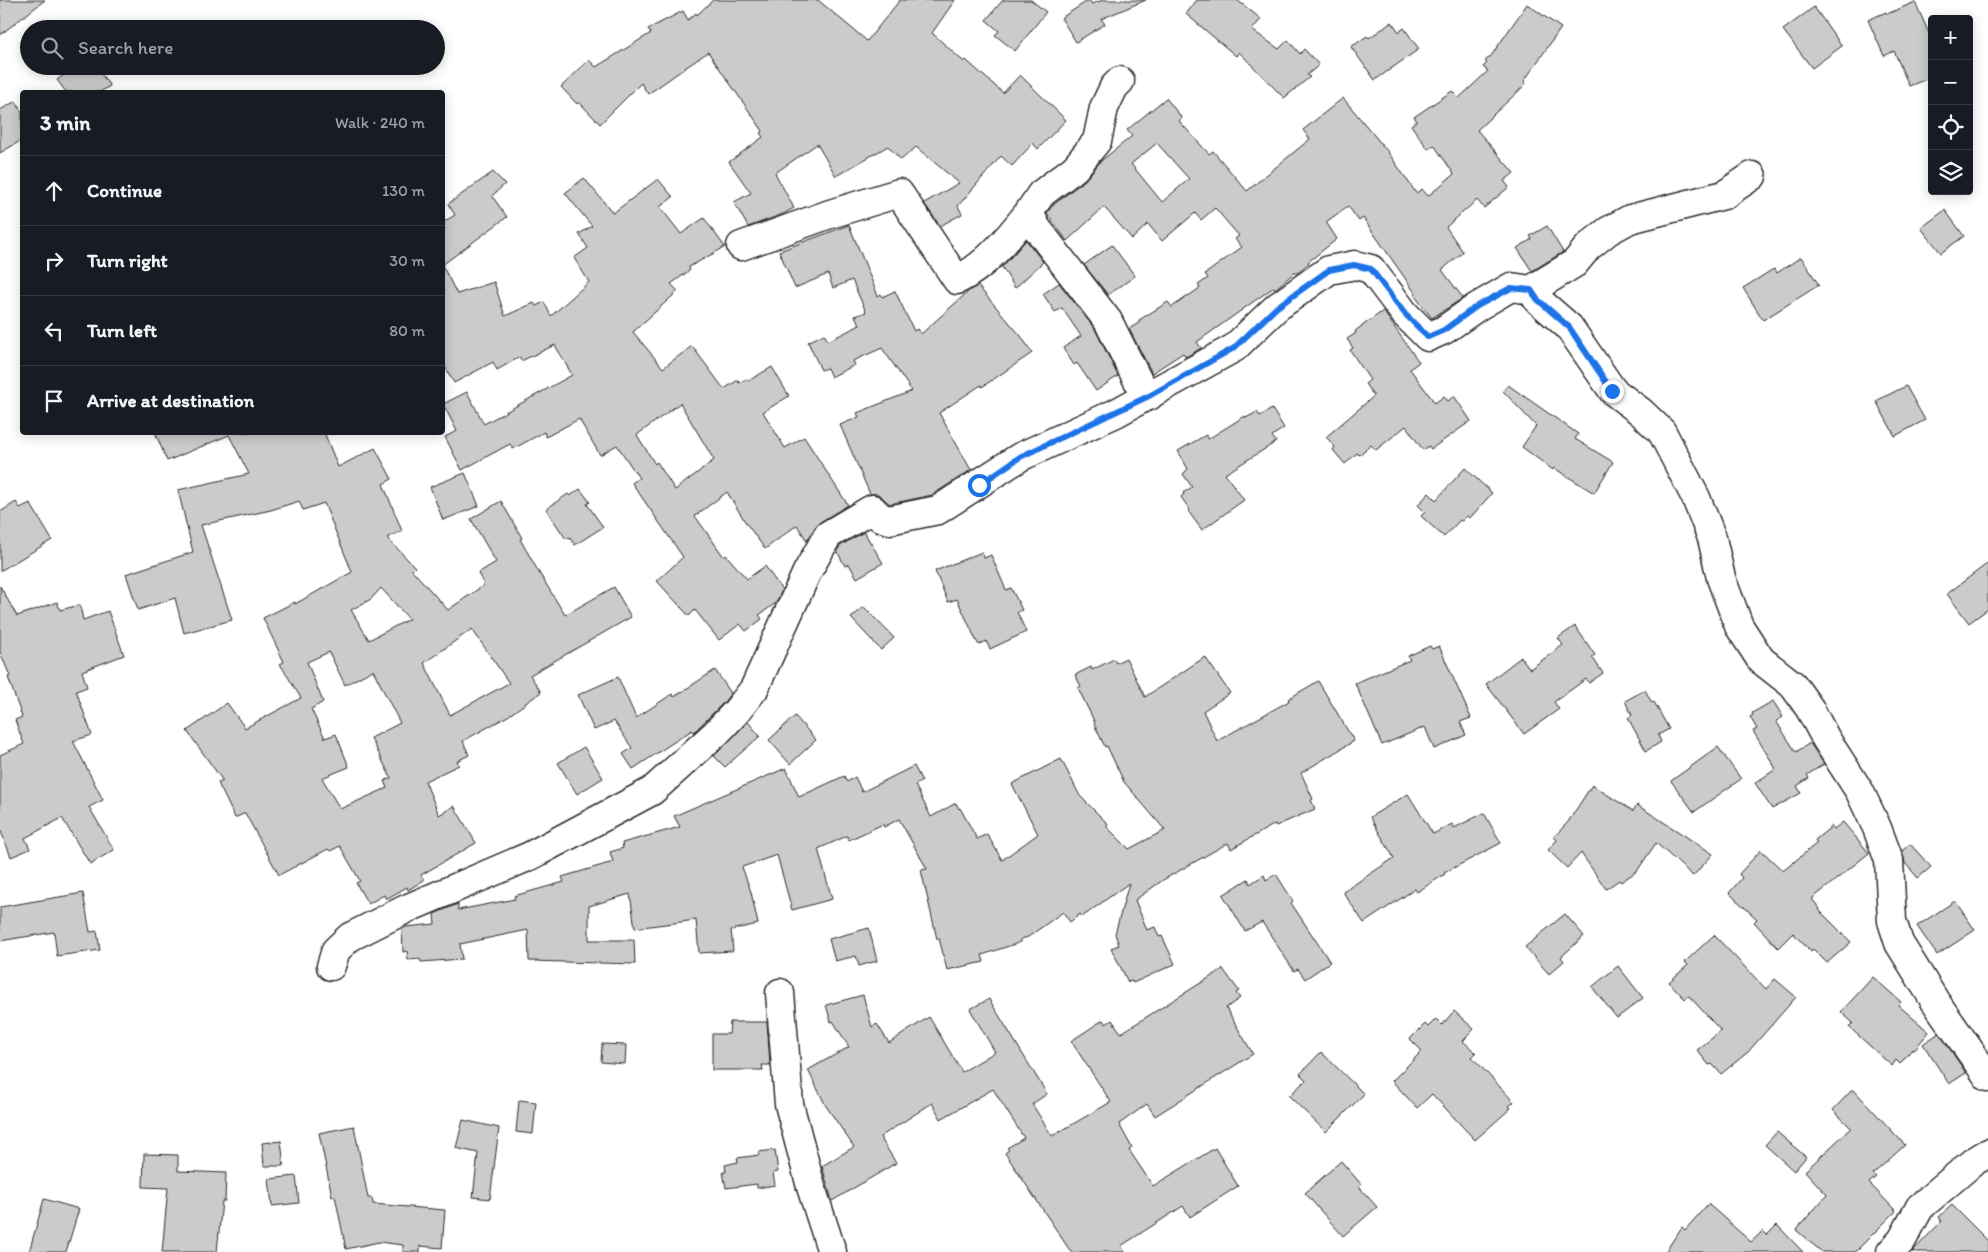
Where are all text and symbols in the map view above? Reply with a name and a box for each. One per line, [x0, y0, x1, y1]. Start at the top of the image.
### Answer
map controls [1928, 15, 1973, 195]
button: + [1928, 15, 1973, 60]
search box [20, 20, 445, 75]
icon: search [38, 34, 66, 62]
text: Search here [78, 36, 173, 59]
button: − [1928, 60, 1973, 105]
button: locate [1928, 105, 1973, 150]
text: 3 min [40, 110, 90, 135]
text: Walk · 240 m [335, 113, 425, 132]
button: layers [1928, 150, 1973, 195]
icon: ahead [40, 177, 68, 205]
text: Continue [87, 179, 162, 202]
text: 130 m [382, 181, 425, 200]
icon: right [40, 247, 68, 275]
text: Turn right [87, 249, 168, 272]
text: 30 m [389, 251, 425, 270]
icon: left [40, 317, 68, 345]
text: Turn left [87, 319, 157, 342]
text: 80 m [389, 321, 425, 340]
route end [1601, 380, 1624, 403]
icon: arrive [40, 387, 68, 415]
text: Arrive at destination [87, 389, 254, 412]
route start [968, 474, 991, 497]

